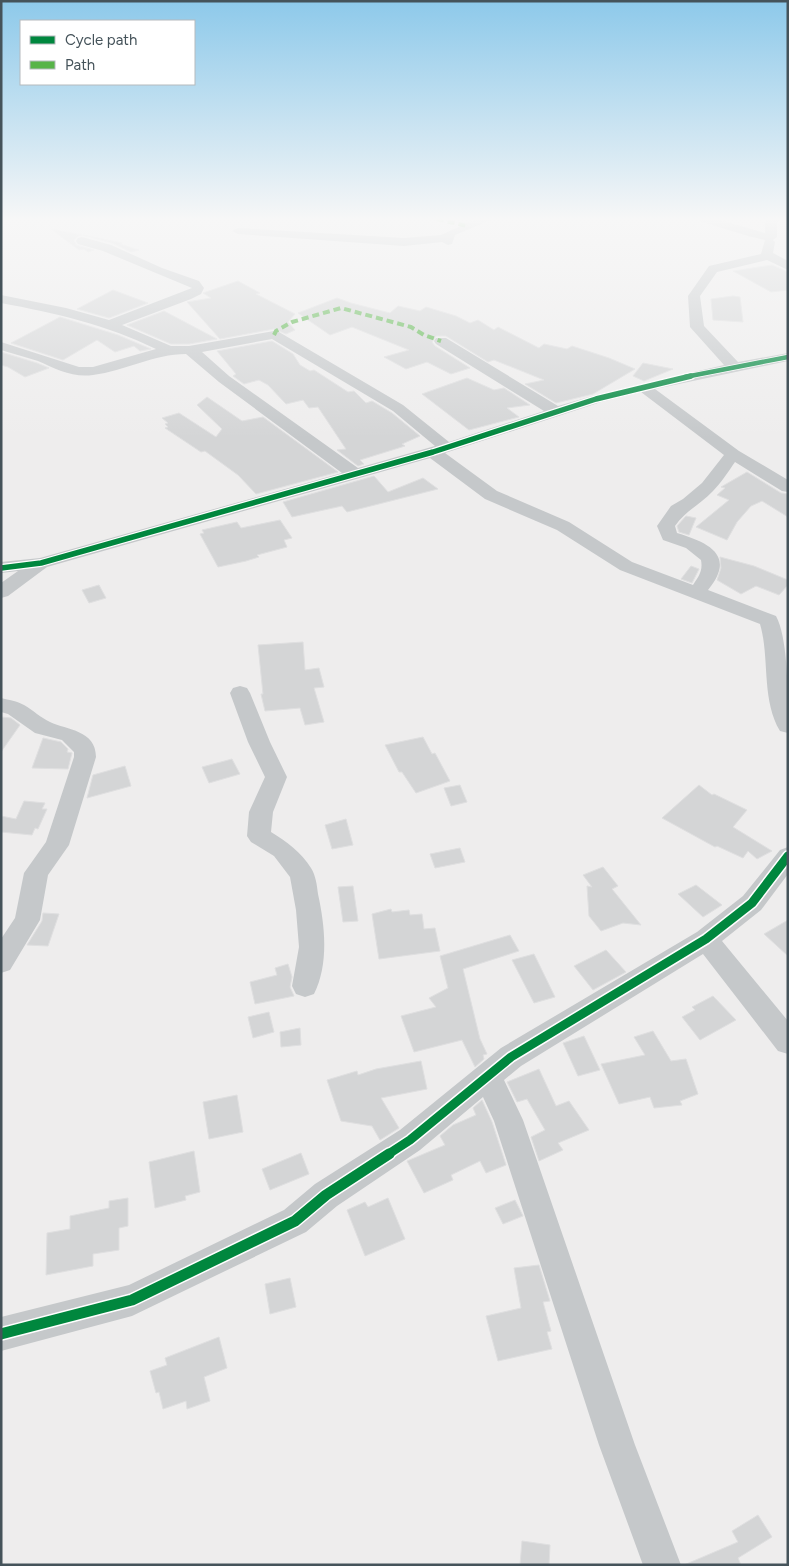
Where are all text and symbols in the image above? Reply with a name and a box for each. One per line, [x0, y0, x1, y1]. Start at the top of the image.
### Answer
legend [20, 20, 195, 85]
text: Cycle path [65, 31, 137, 49]
text: Path [65, 56, 95, 74]

